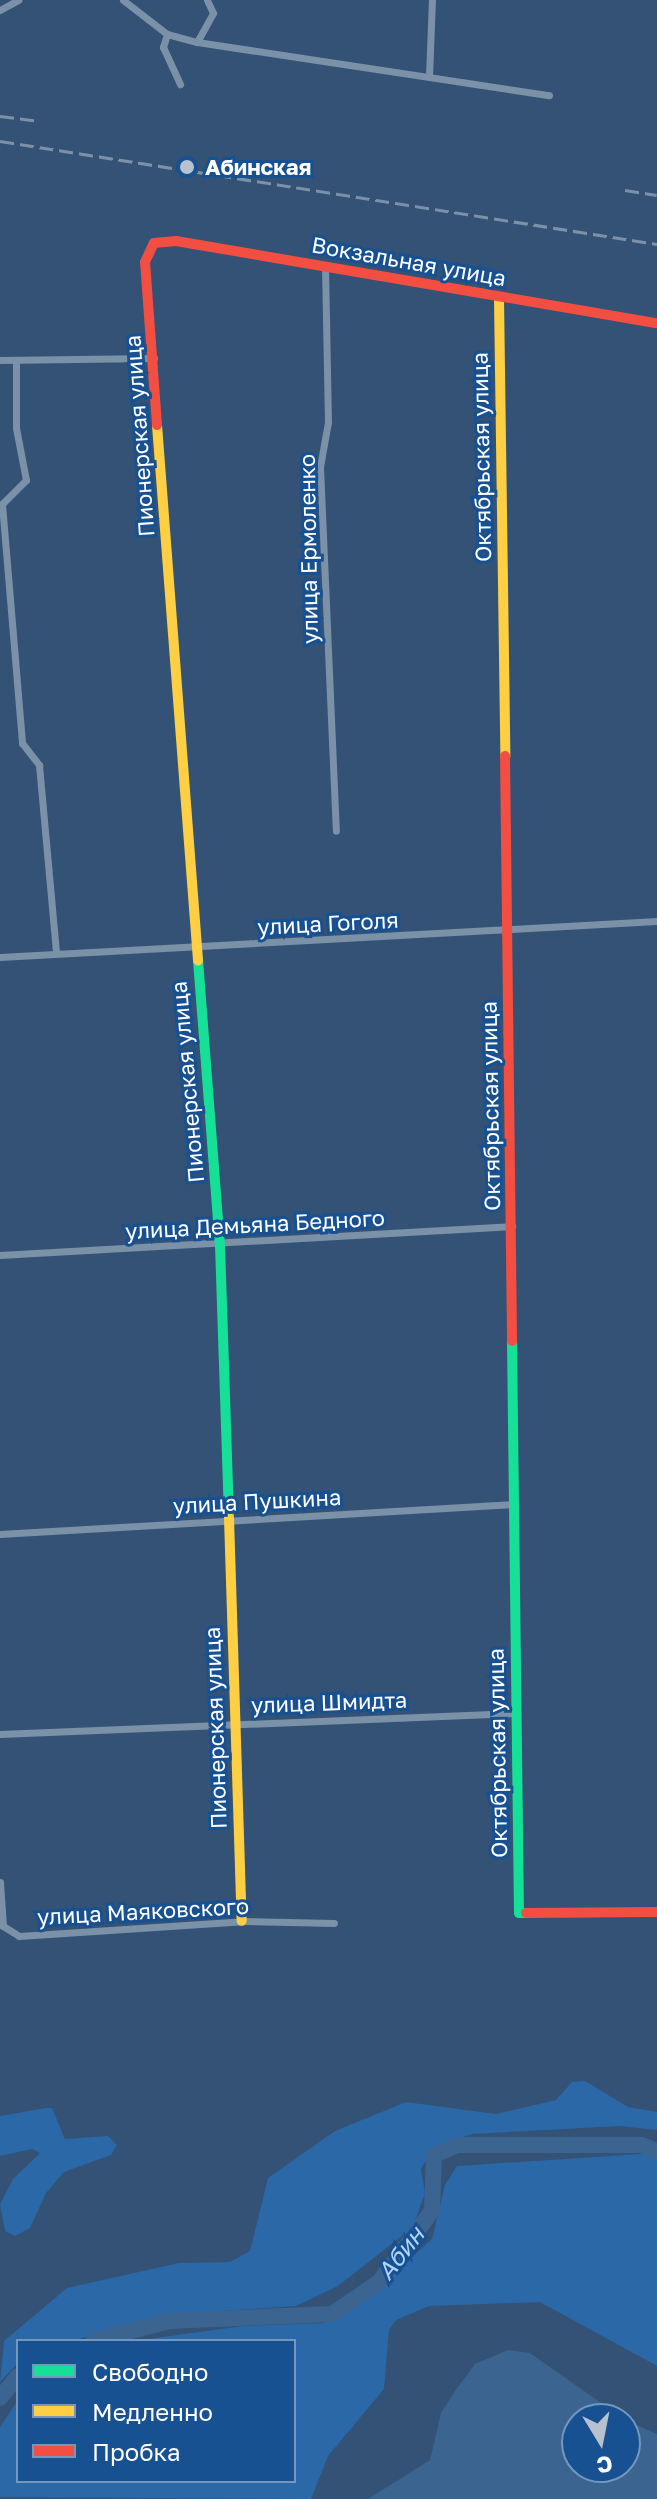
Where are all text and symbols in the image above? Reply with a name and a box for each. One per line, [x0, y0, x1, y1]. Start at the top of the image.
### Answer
place label: Абинская [205, 154, 311, 180]
marker: Абинская [176, 156, 198, 178]
street label: Вокзальная улица [310, 231, 508, 291]
street label: Пионерская улица [119, 334, 159, 538]
street label: Октябрьская улица [466, 352, 496, 562]
street label: улица Ермоленко [293, 454, 323, 644]
street label: улица Гоголя [257, 906, 399, 940]
street label: Пионерская улица [165, 980, 209, 1184]
street label: Октябрьская улица [475, 1001, 505, 1211]
street label: улица Демьяна Бедного [124, 1204, 386, 1244]
street label: улица Пушкина [172, 1483, 342, 1519]
street label: Пионерская улица [198, 1627, 232, 1829]
street label: Октябрьская улица [482, 1648, 512, 1858]
street label: улица Шмидта [250, 1686, 408, 1718]
street label: улица Маяковского [36, 1892, 250, 1930]
water label: Абин [370, 2221, 430, 2285]
legend [16, 2339, 296, 2483]
text: Свободно [92, 2357, 208, 2386]
text: Медленно [92, 2397, 213, 2426]
north arrow [561, 2403, 641, 2483]
text: Пробка [92, 2437, 181, 2466]
text: С [595, 2451, 615, 2480]

